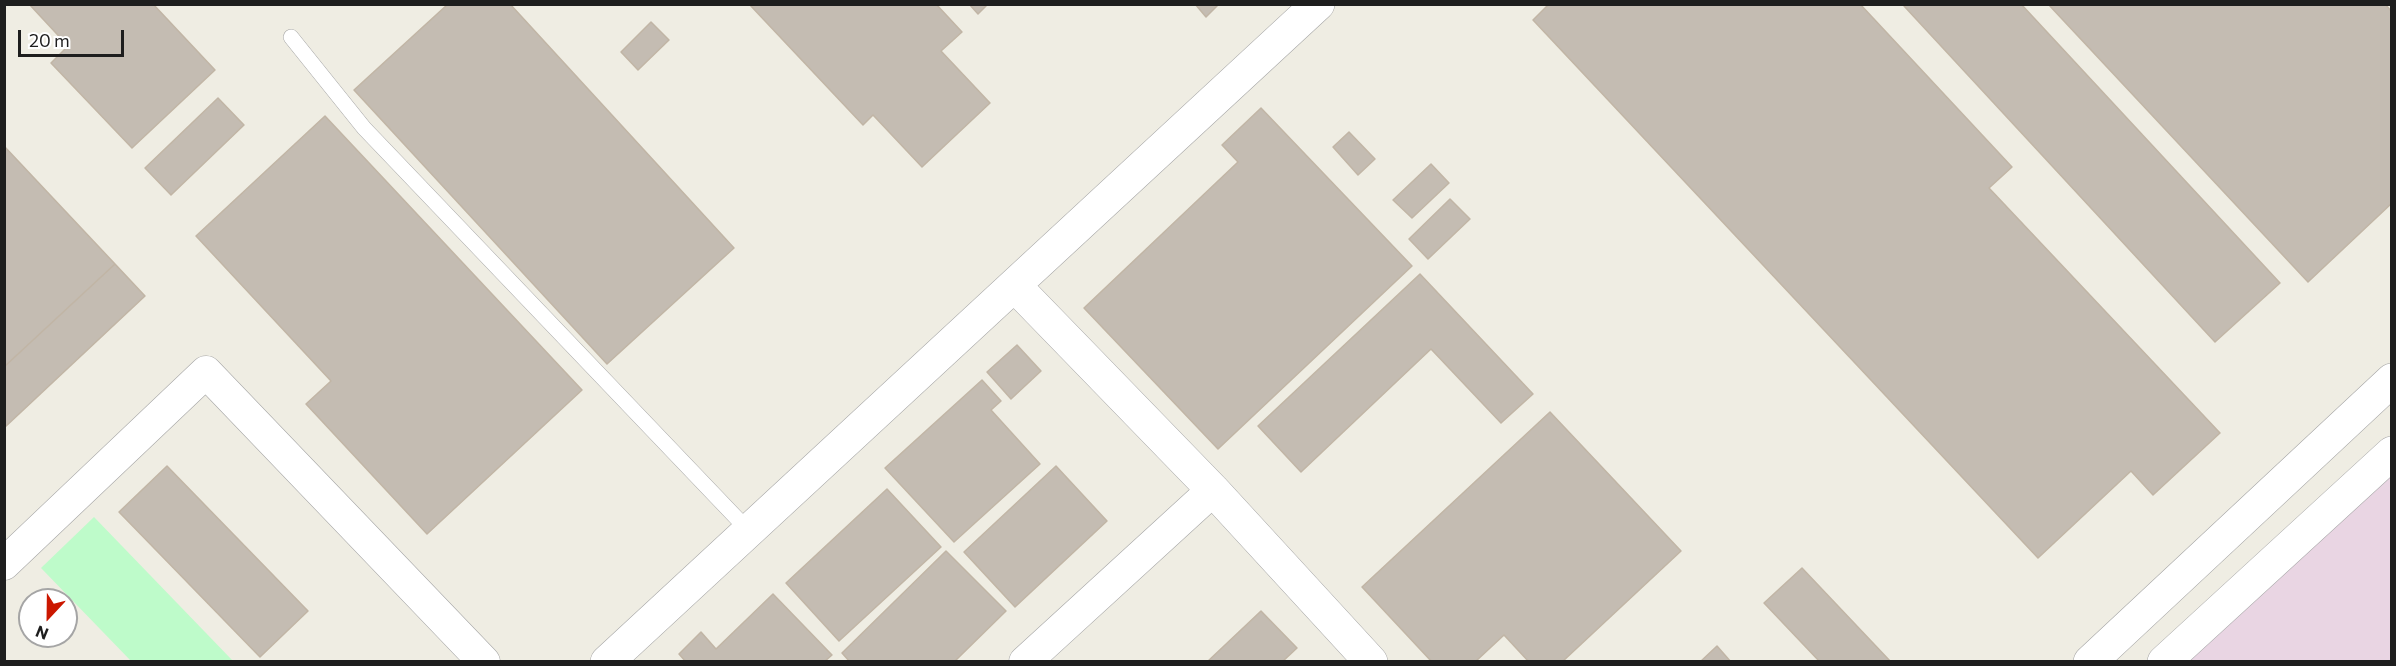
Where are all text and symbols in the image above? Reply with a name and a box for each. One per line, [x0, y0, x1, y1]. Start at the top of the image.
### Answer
scale bar [21, 18, 128, 56]
text: 20 m [29, 29, 70, 51]
north arrow [18, 588, 78, 648]
text: N [33, 622, 51, 644]

